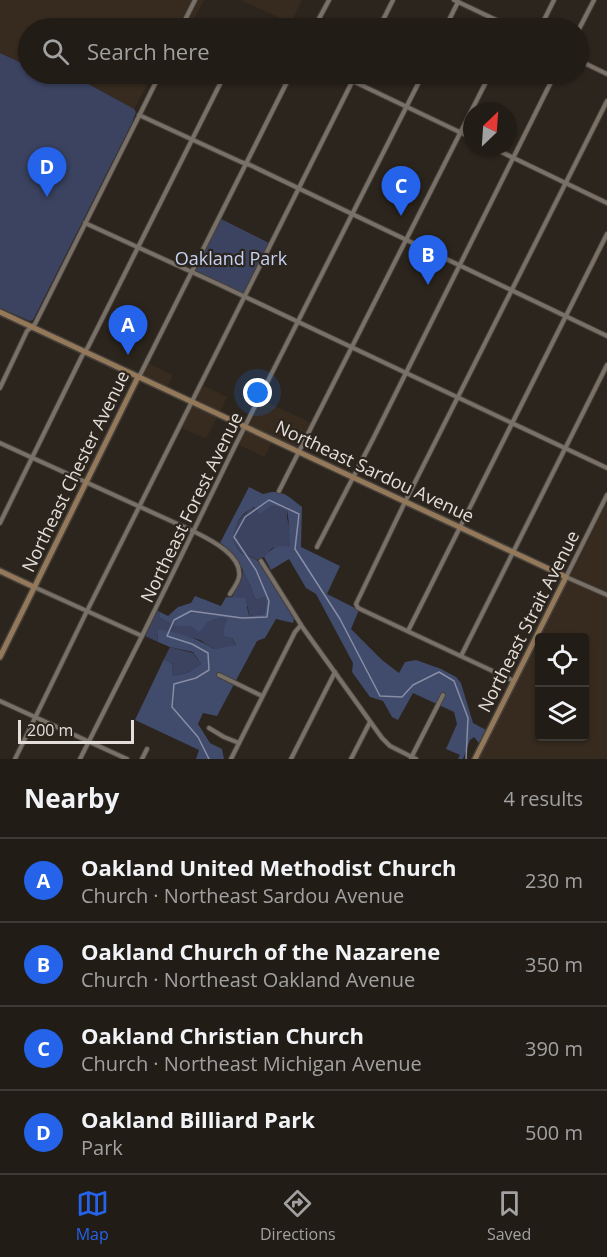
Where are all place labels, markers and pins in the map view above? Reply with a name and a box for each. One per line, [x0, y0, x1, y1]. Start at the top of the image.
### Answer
pin: D [28, 148, 66, 197]
pin: C [382, 166, 420, 216]
pin: B [408, 236, 448, 285]
pin: A [108, 306, 148, 355]

